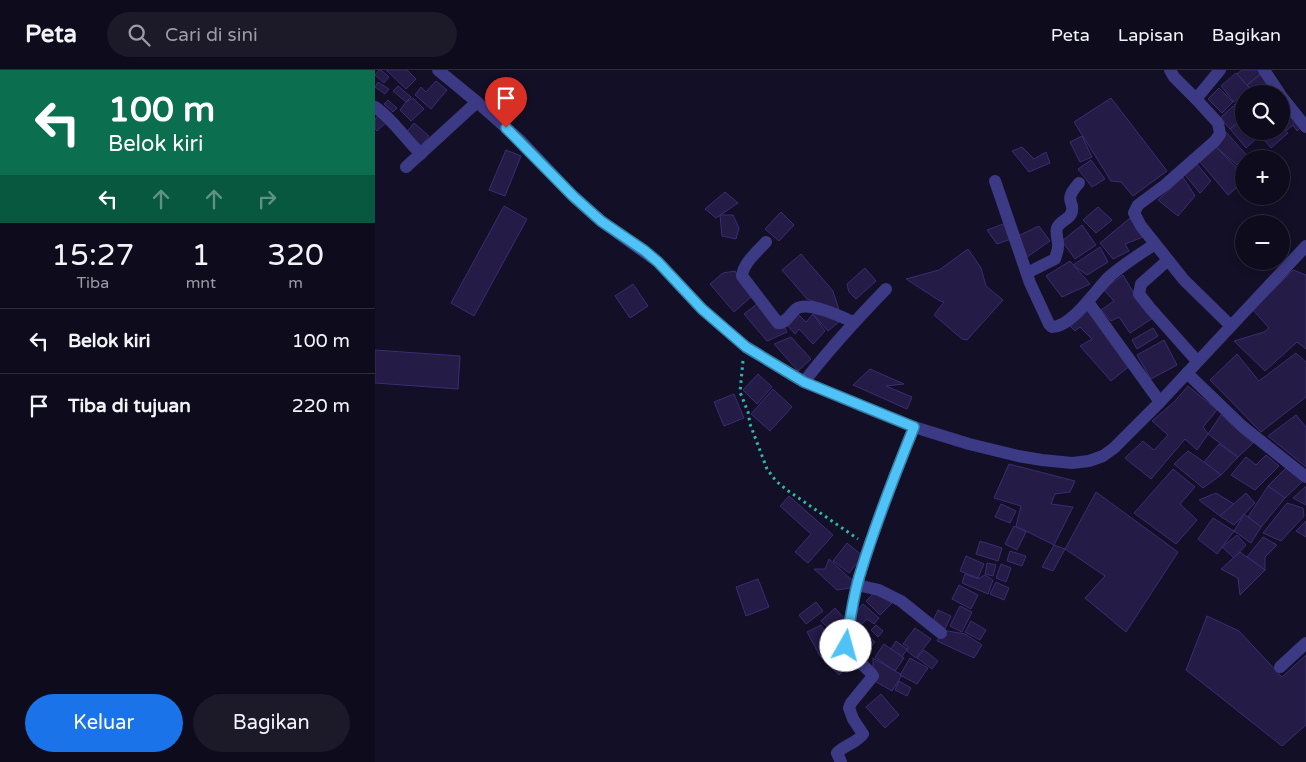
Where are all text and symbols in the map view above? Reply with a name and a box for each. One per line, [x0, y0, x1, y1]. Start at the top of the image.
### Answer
search box [107, 12, 457, 57]
text: Peta [25, 20, 77, 49]
icon: search [125, 21, 153, 49]
text: Cari di sini [165, 24, 258, 46]
text: Peta [1051, 24, 1090, 46]
text: Lapisan [1118, 24, 1184, 46]
text: Bagikan [1212, 24, 1281, 46]
pin [485, 77, 527, 128]
icon: arrive [492, 84, 520, 112]
map controls [1235, 85, 1290, 270]
button: search [1235, 85, 1290, 140]
text: 100 m [108, 89, 215, 131]
icon: left [25, 90, 90, 155]
text: Belok kiri [108, 131, 204, 157]
button: + [1235, 150, 1290, 205]
icon: left [94, 185, 122, 213]
icon: ahead [147, 185, 175, 213]
icon: ahead [200, 185, 228, 213]
icon: right [253, 185, 281, 213]
button: − [1235, 215, 1290, 270]
text: 15:27 [51, 237, 134, 274]
text: 1 [191, 237, 210, 274]
text: 320 [267, 237, 324, 274]
text: Tiba [76, 273, 109, 293]
text: mnt [186, 273, 216, 293]
text: m [288, 273, 303, 293]
icon: left [25, 327, 53, 355]
text: Belok kiri [68, 330, 151, 352]
text: 100 m [292, 330, 350, 352]
icon: arrive [25, 392, 53, 420]
text: Tiba di tujuan [68, 395, 191, 417]
text: 220 m [292, 395, 350, 417]
position arrow [819, 619, 871, 671]
button: Keluar [25, 694, 183, 752]
button: Bagikan [193, 694, 350, 752]

